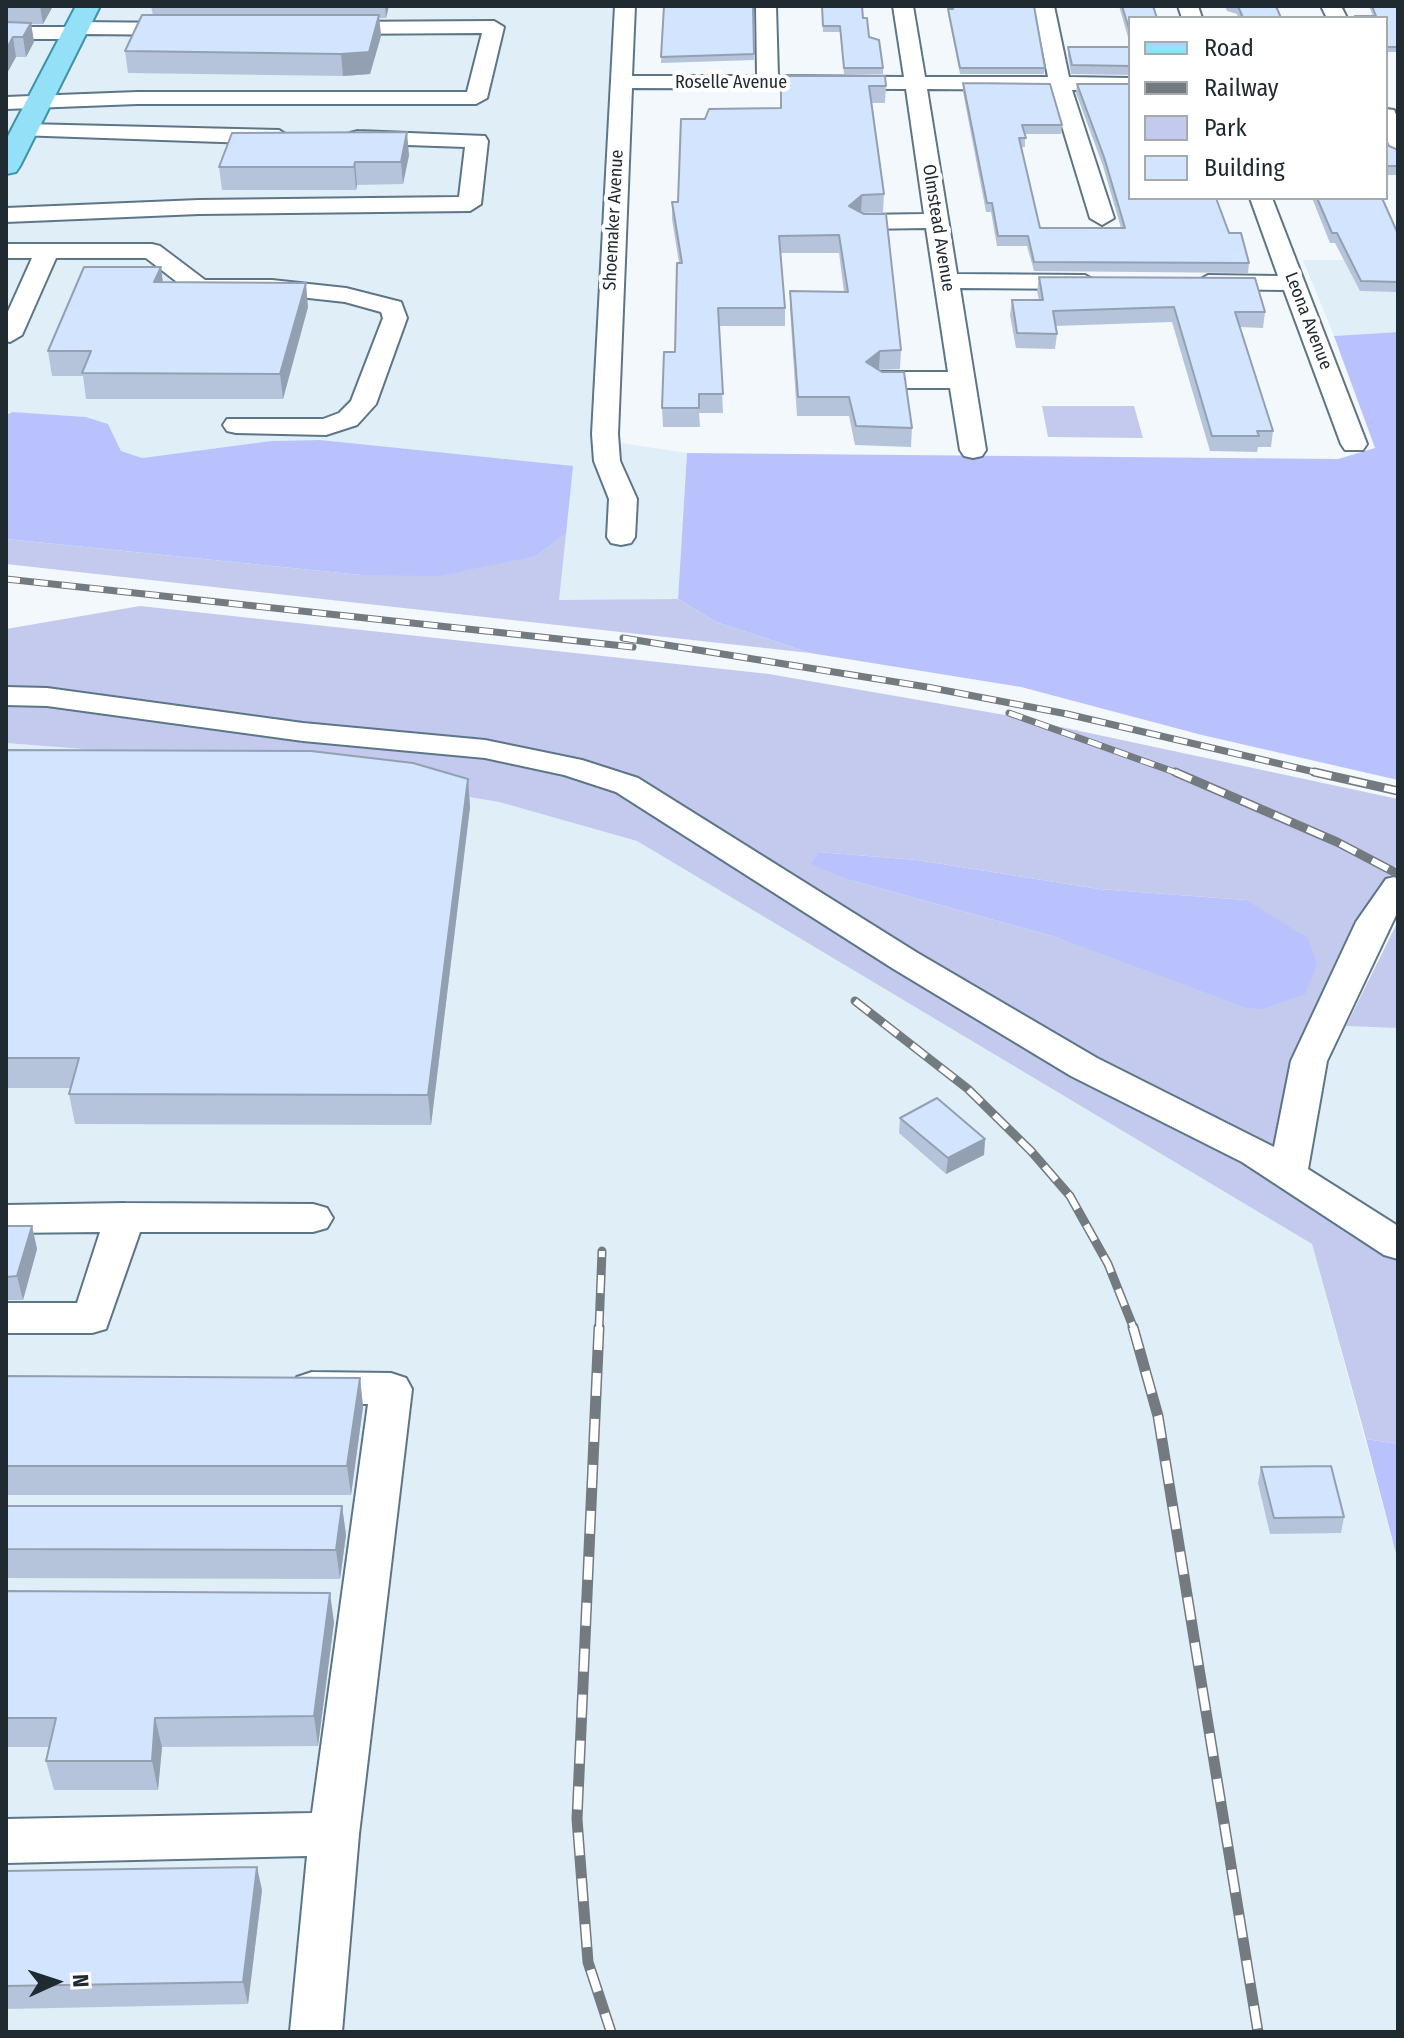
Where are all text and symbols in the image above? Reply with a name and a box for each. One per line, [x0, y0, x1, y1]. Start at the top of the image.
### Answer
legend [1128, 16, 1388, 200]
text: Road [1204, 34, 1254, 62]
street label: Roselle Avenue [675, 72, 787, 94]
text: Railway [1204, 74, 1279, 102]
text: Park [1204, 114, 1247, 142]
street label: Shoemaker Avenue [600, 149, 628, 291]
text: Building [1204, 154, 1285, 182]
street label: Olmstead Avenue [917, 163, 959, 293]
street label: Leona Avenue [1280, 269, 1336, 373]
north arrow [16, 1942, 96, 2022]
text: N [67, 1973, 94, 1988]

